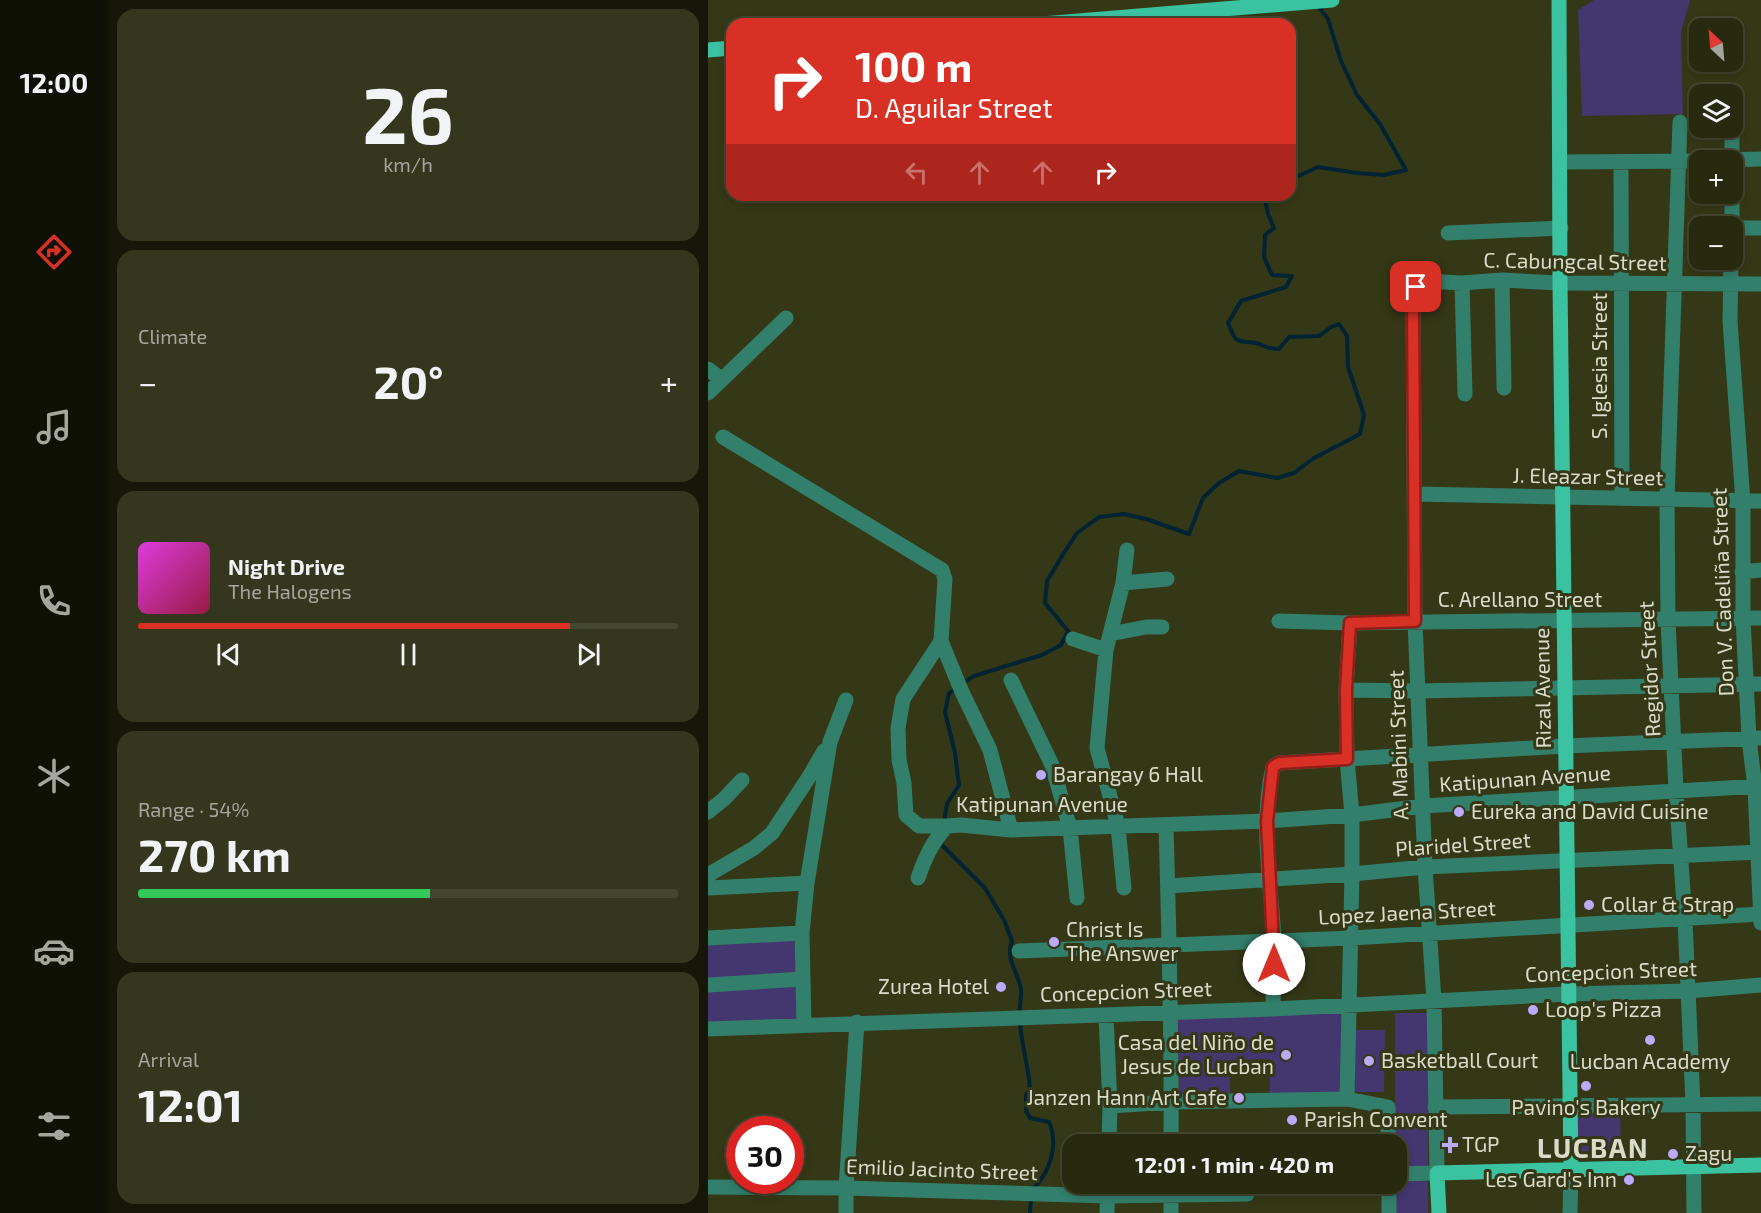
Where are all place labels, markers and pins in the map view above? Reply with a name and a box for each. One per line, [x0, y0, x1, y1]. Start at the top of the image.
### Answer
pin [1390, 261, 1441, 312]
place label: Barangay 6 Hall [1053, 761, 1204, 786]
marker: Barangay 6 Hall [1034, 768, 1048, 782]
place label: Eureka and David Cuisine [1471, 798, 1709, 823]
marker: Eureka and David Cuisine [1452, 805, 1466, 819]
place label: Collar & Strap [1601, 891, 1734, 916]
marker: Collar & Strap [1582, 898, 1596, 912]
place label: Christ Is The Answer [1066, 916, 1179, 965]
marker: Christ Is The Answer [1047, 935, 1061, 949]
place label: Zurea Hotel [878, 973, 990, 998]
marker: Zurea Hotel [994, 980, 1008, 994]
place label: Loop's Pizza [1545, 996, 1662, 1021]
marker: Loop's Pizza [1526, 1003, 1540, 1017]
place label: Casa del Niño de Jesus de Lucban [1118, 1029, 1274, 1078]
marker: Lucban Academy [1643, 1033, 1657, 1047]
place label: Basketball Court [1381, 1047, 1538, 1072]
marker: Casa del Niño de Jesus de Lucban [1279, 1048, 1293, 1062]
place label: Lucban Academy [1570, 1048, 1730, 1073]
marker: Basketball Court [1362, 1054, 1376, 1068]
marker: Pavino's Bakery [1579, 1079, 1593, 1093]
place label: Janzen Hann Art Cafe [1026, 1084, 1227, 1109]
marker: Janzen Hann Art Cafe [1232, 1091, 1246, 1105]
place label: Pavino's Bakery [1511, 1094, 1661, 1119]
place label: Parish Convent [1304, 1106, 1448, 1131]
marker: Parish Convent [1285, 1113, 1299, 1127]
place label: TGP [1462, 1131, 1500, 1156]
marker: TGP [1443, 1138, 1457, 1152]
place label: Zagu [1685, 1140, 1732, 1165]
marker: Zagu [1666, 1147, 1680, 1161]
place label: Les Gard's Inn [1485, 1166, 1617, 1191]
marker: Les Gard's Inn [1622, 1173, 1636, 1187]

